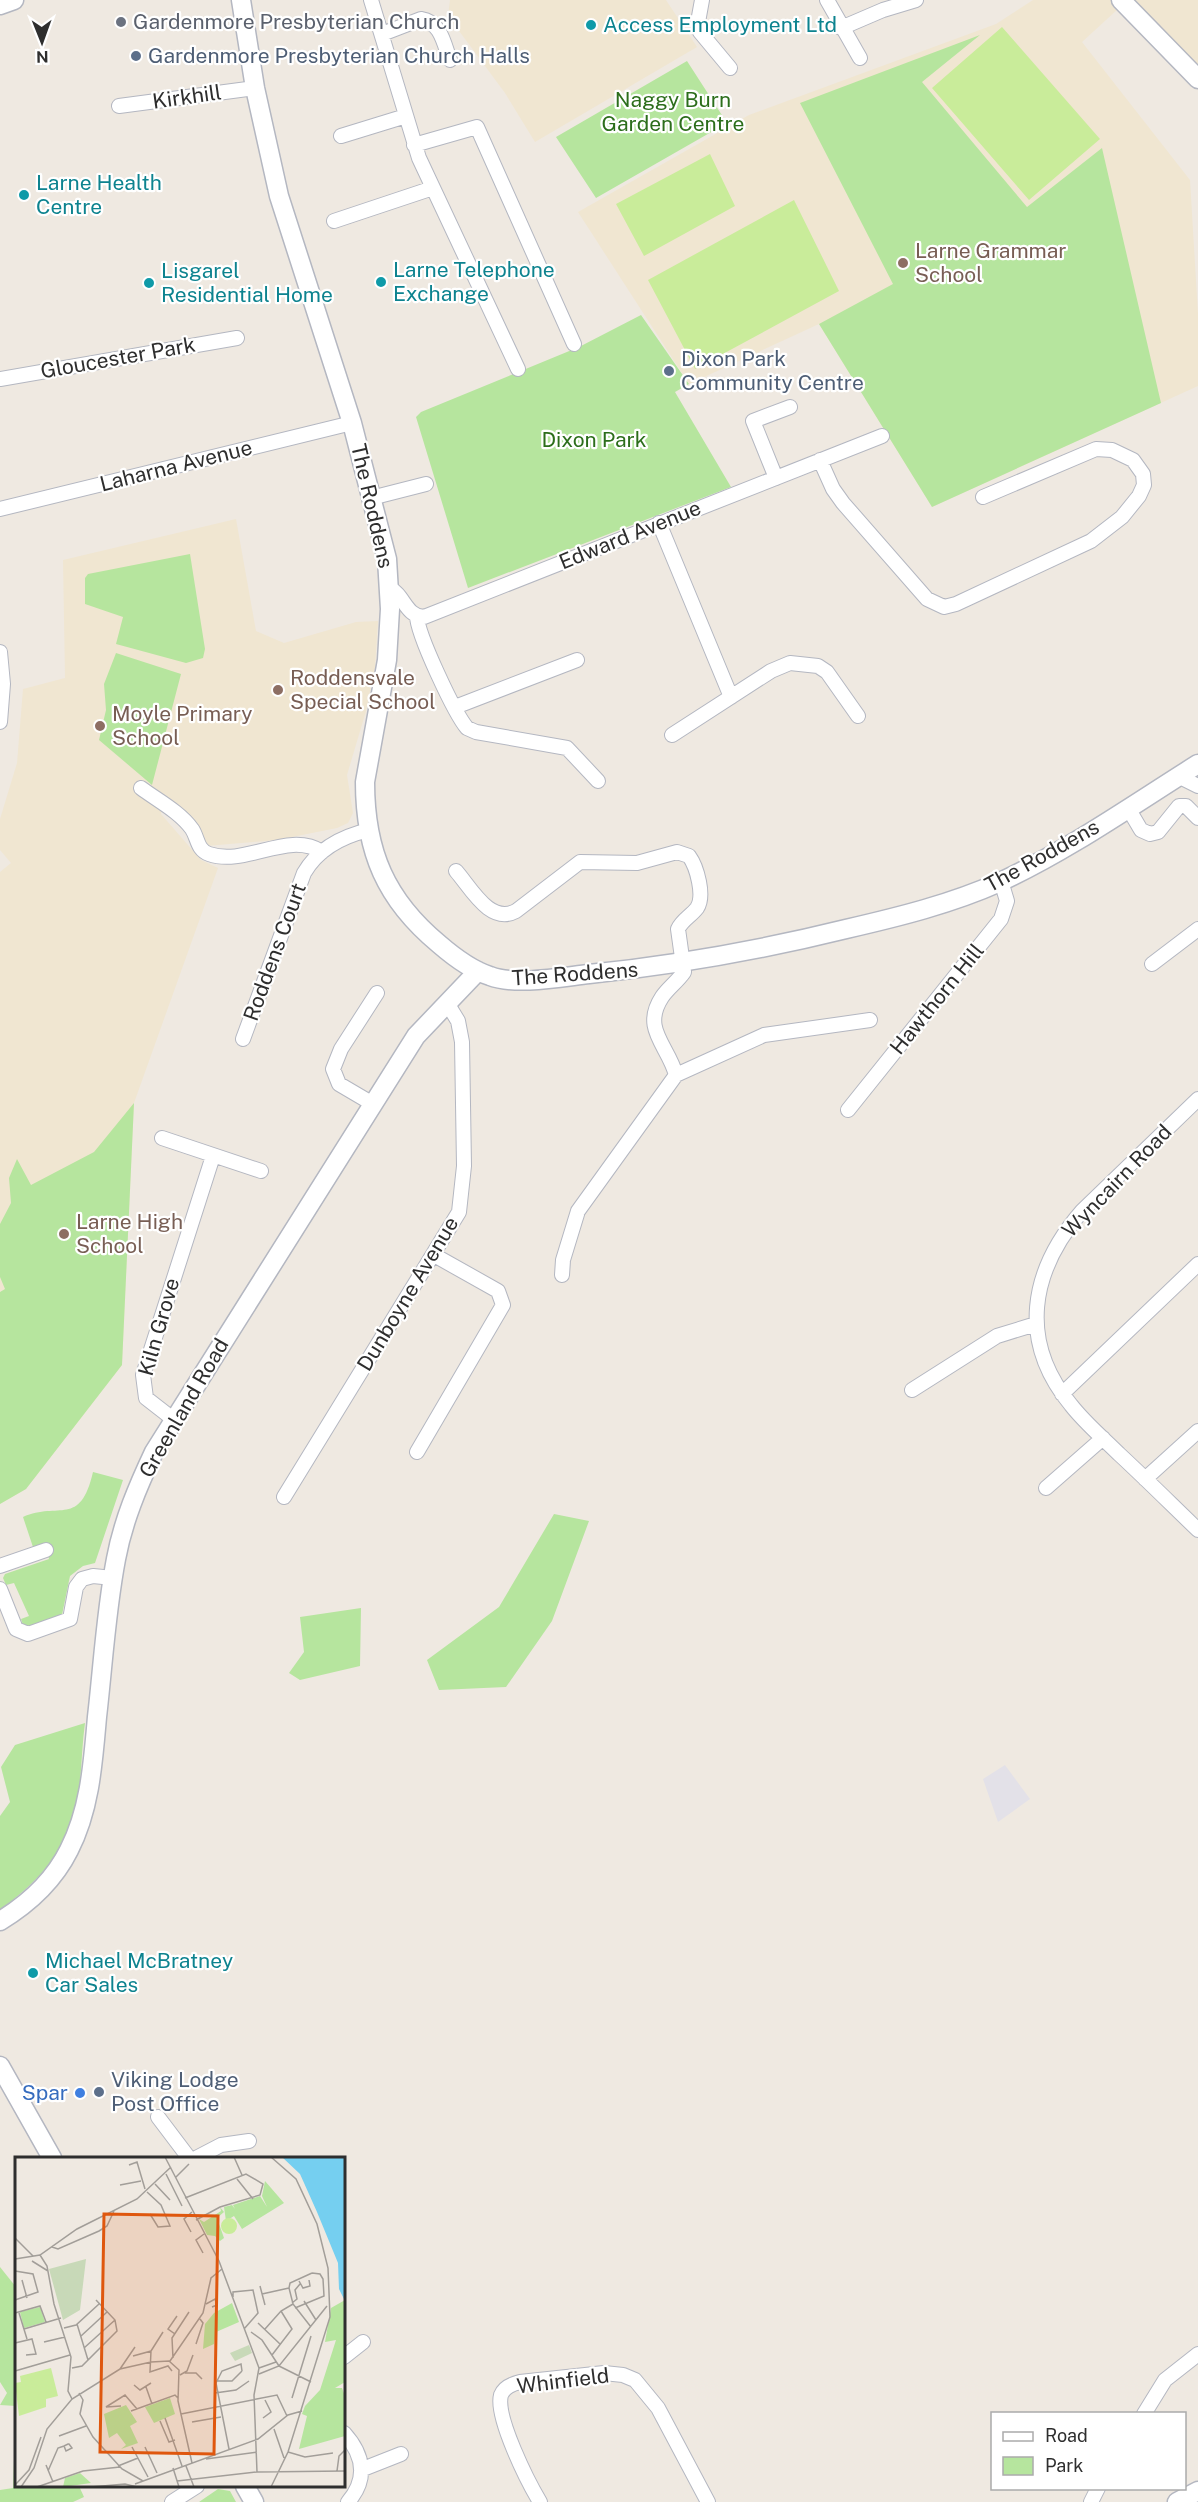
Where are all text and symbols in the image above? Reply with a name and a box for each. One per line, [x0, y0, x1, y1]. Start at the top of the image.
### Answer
place label: Gardenmore Presbyterian Church [133, 9, 459, 34]
north arrow [12, 12, 72, 72]
place label: Access Employment Ltd [603, 12, 837, 37]
marker: Gardenmore Presbyterian Church [114, 15, 128, 29]
marker: Access Employment Ltd [584, 18, 598, 32]
place label: Gardenmore Presbyterian Church Halls [148, 43, 530, 68]
text: N [36, 47, 49, 66]
marker: Gardenmore Presbyterian Church Halls [129, 49, 143, 63]
street label: Kirkhill [151, 79, 223, 114]
park label: Naggy Burn Garden Centre [602, 87, 744, 136]
place label: Larne Health Centre [36, 170, 162, 219]
marker: Larne Health Centre [17, 188, 31, 202]
place label: Larne Grammar School [915, 238, 1067, 287]
marker: Larne Grammar School [896, 256, 910, 270]
place label: Larne Telephone Exchange [393, 257, 555, 306]
place label: Lisgarel Residential Home [161, 258, 333, 307]
marker: Larne Telephone Exchange [374, 275, 388, 289]
marker: Lisgarel Residential Home [142, 276, 156, 290]
street label: Gloucester Park [39, 332, 197, 383]
place label: Dixon Park Community Centre [681, 346, 864, 395]
marker: Dixon Park Community Centre [662, 364, 676, 378]
park label: Dixon Park [541, 427, 647, 452]
street label: Laharna Avenue [97, 434, 255, 497]
street label: The Roddens [346, 441, 399, 570]
street label: Edward Avenue [555, 495, 704, 574]
place label: Roddensvale Special School [290, 665, 436, 714]
marker: Roddensvale Special School [271, 683, 285, 697]
place label: Moyle Primary School [112, 701, 253, 750]
marker: Moyle Primary School [93, 719, 107, 733]
street label: The Roddens [980, 814, 1103, 897]
street label: Roddens Court [238, 879, 311, 1024]
street label: Hawthorn Hill [884, 938, 989, 1059]
street label: The Roddens [511, 957, 639, 990]
street label: Wyncairn Road [1057, 1119, 1177, 1242]
place label: Larne High School [76, 1209, 183, 1258]
street label: Dunboyne Avenue [352, 1212, 464, 1375]
marker: Larne High School [57, 1227, 71, 1241]
street label: Kiln Grove [133, 1275, 184, 1379]
street label: Greenland Road [134, 1334, 234, 1482]
place label: Michael McBratney Car Sales [45, 1948, 233, 1997]
marker: Michael McBratney Car Sales [26, 1966, 40, 1980]
place label: Viking Lodge Post Office [111, 2067, 239, 2116]
place label: Spar [22, 2080, 68, 2105]
marker: Viking Lodge Post Office [92, 2085, 106, 2099]
marker: Spar [73, 2086, 87, 2100]
inset map [15, 2157, 345, 2487]
street label: Whinfield [515, 2362, 611, 2399]
legend [991, 2412, 1186, 2490]
text: Road [1045, 2425, 1088, 2446]
text: Park [1045, 2455, 1083, 2476]

